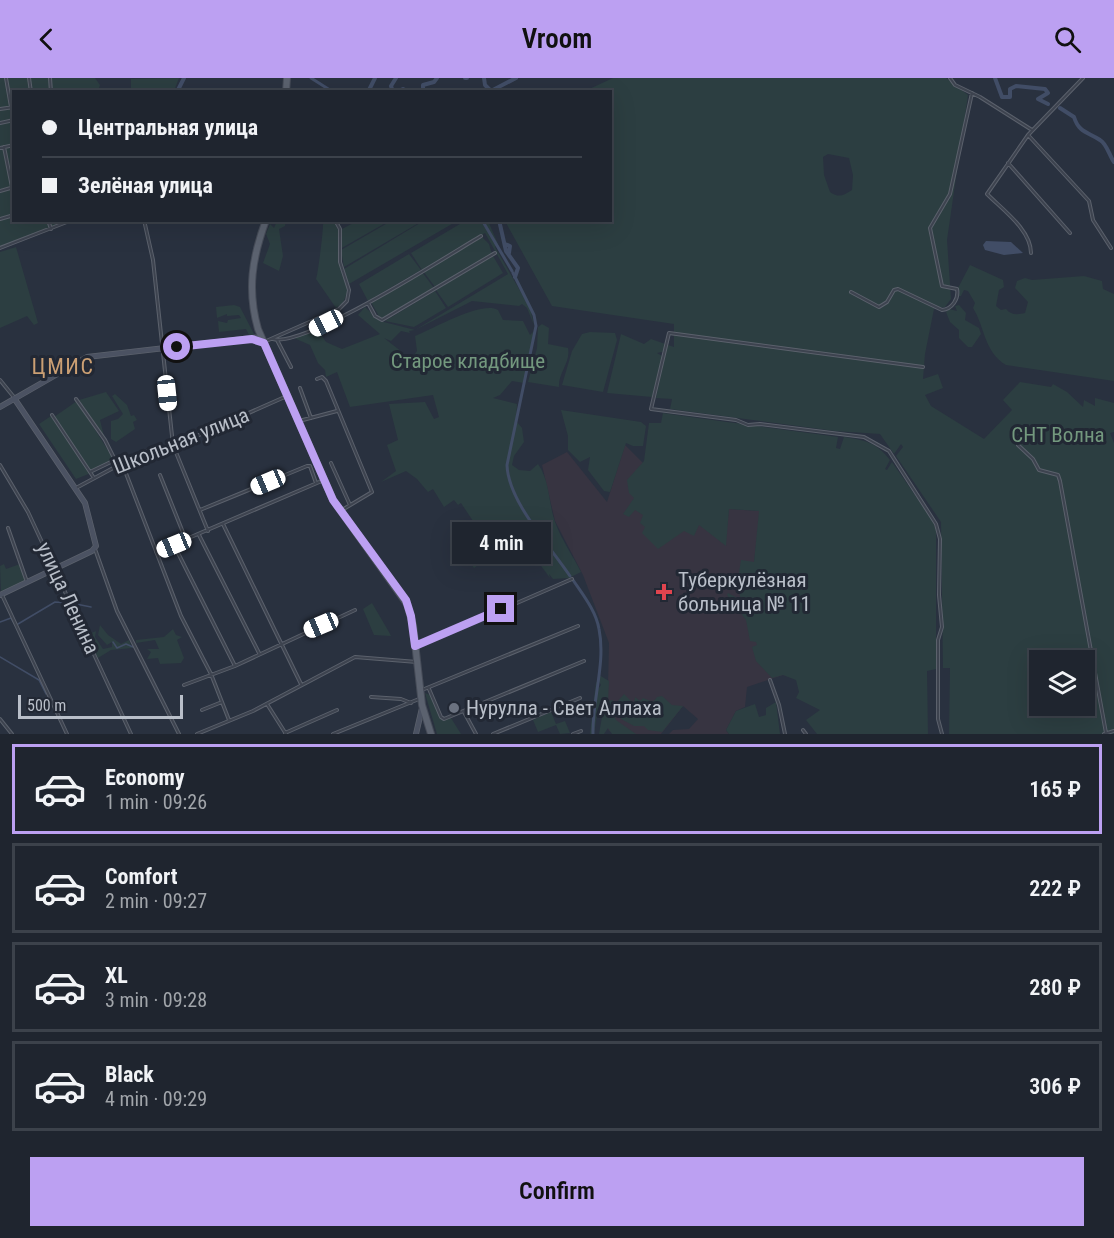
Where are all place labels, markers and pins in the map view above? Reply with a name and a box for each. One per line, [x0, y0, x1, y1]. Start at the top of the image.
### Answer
place label: Туберкулёзная больница № 11 [678, 568, 811, 616]
marker: Туберкулёзная больница № 11 [655, 583, 673, 601]
place label: Нурулла - Свет Аллаха [466, 696, 662, 720]
marker: Нурулла - Свет Аллаха [447, 701, 461, 715]

